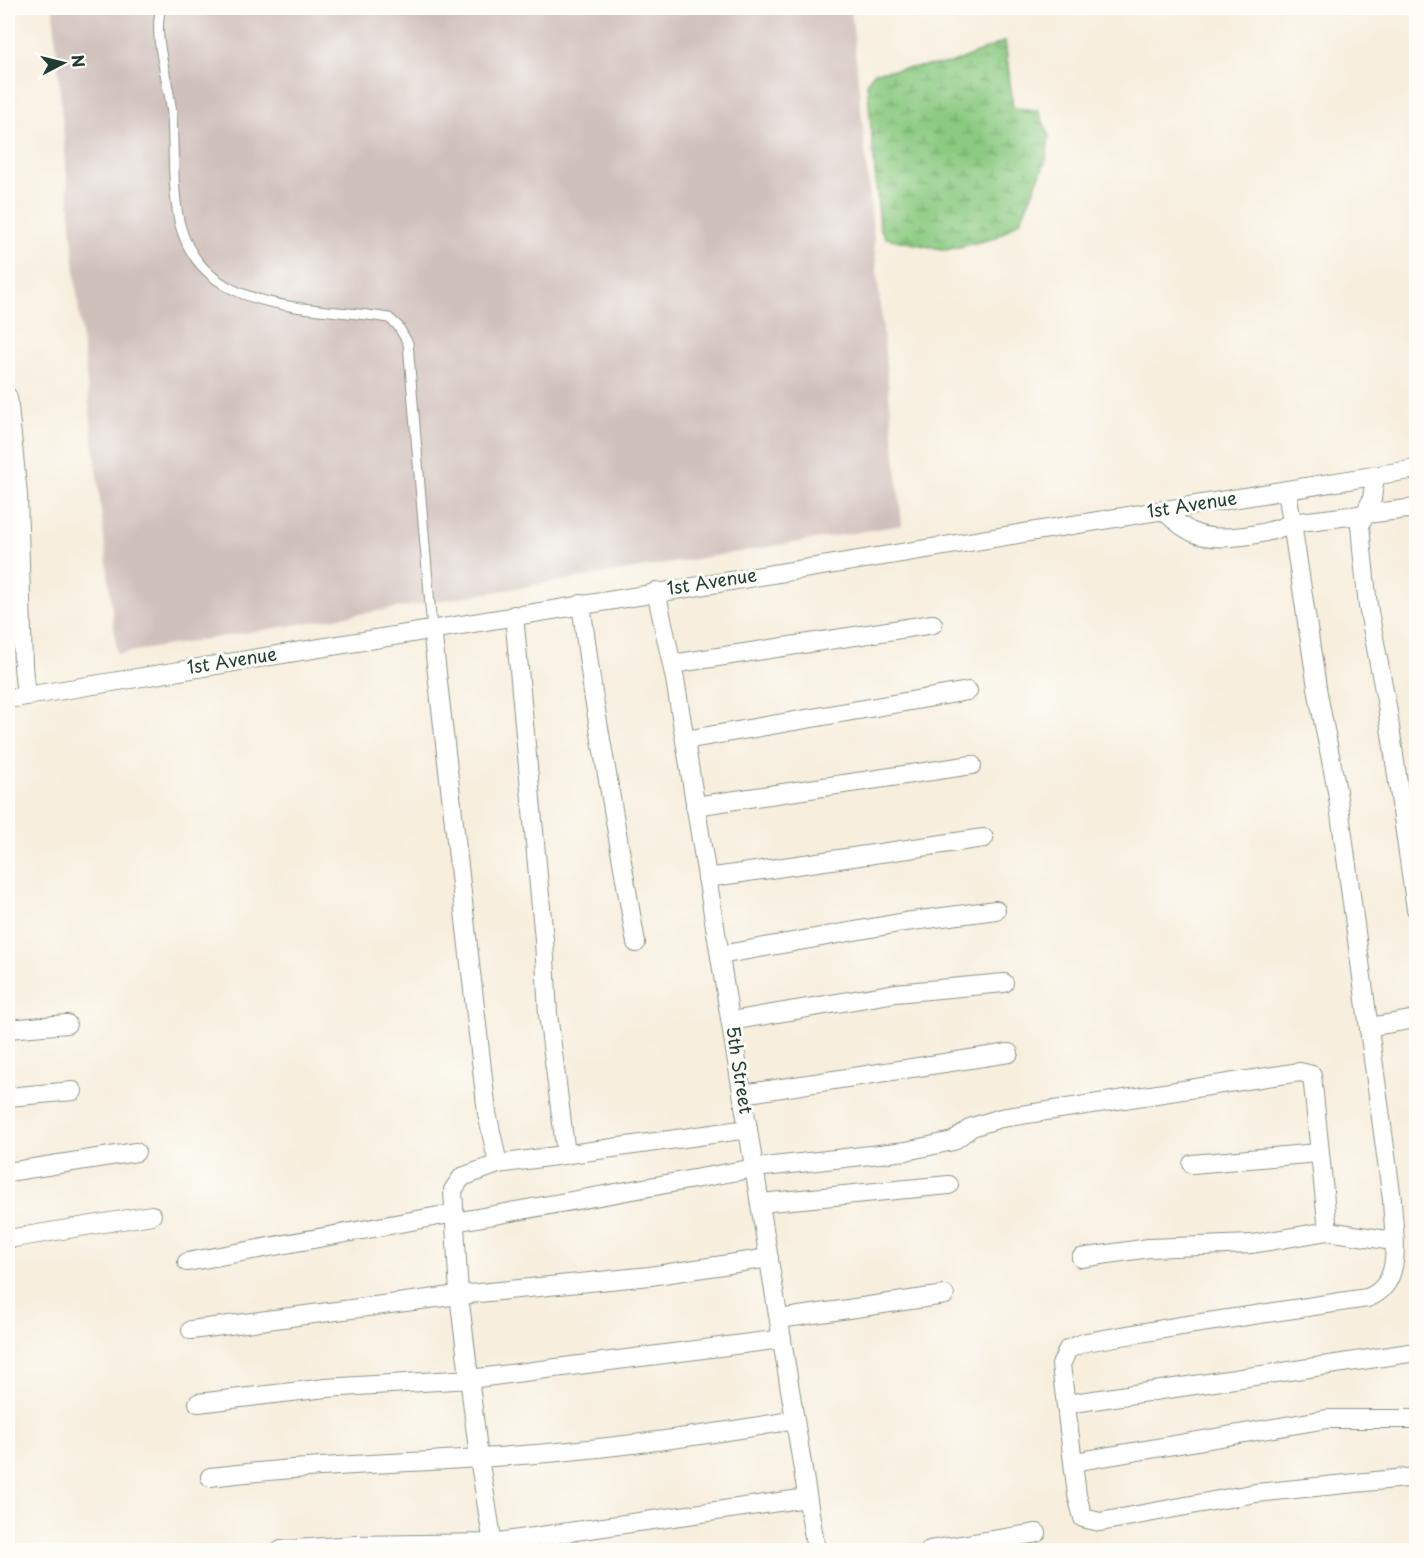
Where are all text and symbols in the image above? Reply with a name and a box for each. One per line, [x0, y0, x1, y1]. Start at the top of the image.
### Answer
north arrow [33, 33, 93, 93]
text: N [66, 53, 92, 69]
street label: 1st Avenue [1145, 483, 1239, 524]
street label: 1st Avenue [665, 560, 759, 601]
street label: 1st Avenue [185, 639, 279, 680]
street label: 5th Street [720, 1024, 761, 1116]

